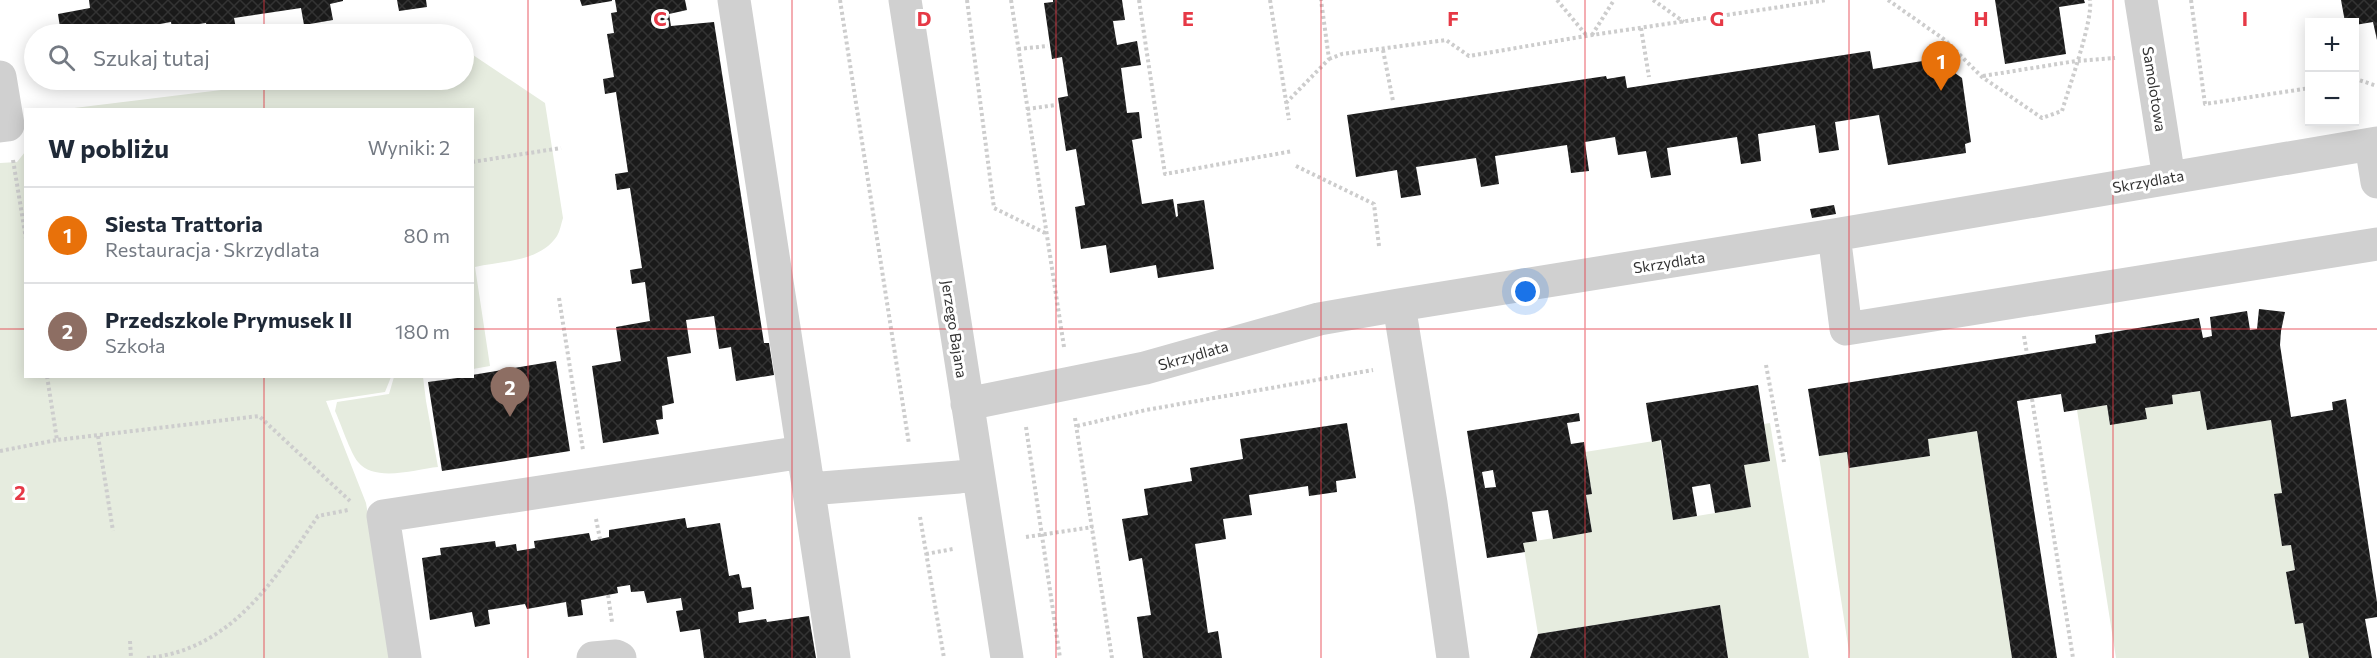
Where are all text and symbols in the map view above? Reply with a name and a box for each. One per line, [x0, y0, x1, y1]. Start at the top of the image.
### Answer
text: C [653, 6, 667, 30]
text: D [917, 6, 931, 30]
text: E [1182, 6, 1194, 30]
text: F [1447, 6, 1459, 30]
text: G [1710, 6, 1724, 30]
text: H [1974, 6, 1989, 30]
text: I [2242, 6, 2248, 30]
map controls [2305, 18, 2359, 126]
button: + [2305, 18, 2359, 72]
search box [24, 24, 474, 90]
icon: search [45, 41, 78, 74]
pin: 1 [1922, 42, 1960, 91]
text: Szukaj tutaj [93, 44, 210, 71]
street label: Samolotowa [2139, 45, 2171, 133]
button: − [2305, 72, 2359, 126]
text: W pobliżu [48, 132, 169, 163]
text: Wyniki: 2 [368, 135, 450, 159]
street label: Skrzydlata [2111, 166, 2185, 196]
text: Siesta Trattoria [105, 210, 263, 237]
text: 1 [63, 223, 72, 247]
text: 80 m [404, 223, 450, 247]
text: Restauracja · Skrzydlata [105, 237, 320, 261]
street label: Skrzydlata [1632, 247, 1706, 277]
your location [1511, 277, 1540, 306]
street label: Jerzego Bajana [938, 279, 972, 379]
text: Przedszkole Prymusek II [105, 306, 352, 333]
text: 2 [62, 319, 73, 343]
text: 180 m [395, 319, 450, 343]
text: Szkoła [105, 333, 166, 357]
street label: Skrzydlata [1156, 336, 1230, 374]
pin: 2 [490, 368, 530, 417]
text: 2 [14, 480, 26, 504]

